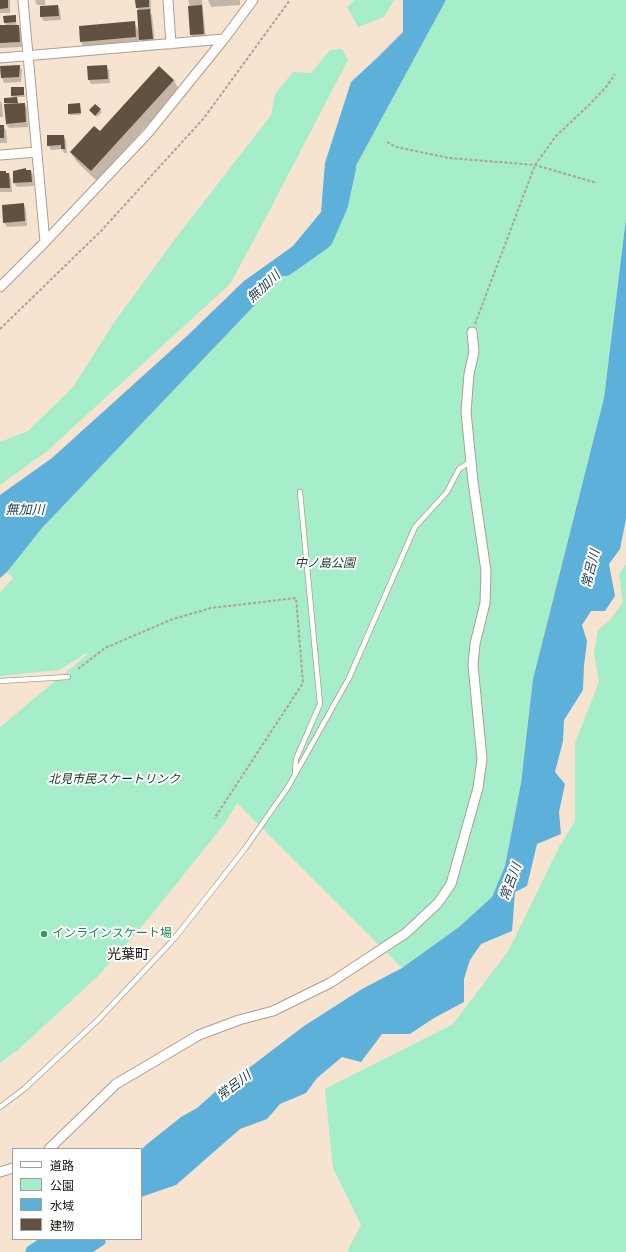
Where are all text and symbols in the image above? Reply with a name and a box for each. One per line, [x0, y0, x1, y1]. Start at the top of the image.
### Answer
water label: 無加川 [244, 268, 284, 306]
water label: 無加川 [6, 502, 44, 518]
water label: 常呂川 [579, 548, 603, 590]
park label: 中ノ島公園 [295, 557, 355, 571]
park label: 北見市民スケートリンク [48, 773, 180, 787]
water label: 常呂川 [497, 861, 525, 903]
place label: インラインスケート場 [52, 927, 172, 941]
marker: インラインスケート場 [39, 929, 49, 939]
district label: 光葉町 [107, 947, 149, 963]
water label: 常呂川 [214, 1068, 254, 1104]
legend [12, 1148, 142, 1240]
text: 道路 [50, 1158, 74, 1173]
text: 公園 [50, 1178, 74, 1193]
text: 水域 [50, 1198, 74, 1213]
text: 建物 [50, 1218, 74, 1233]

